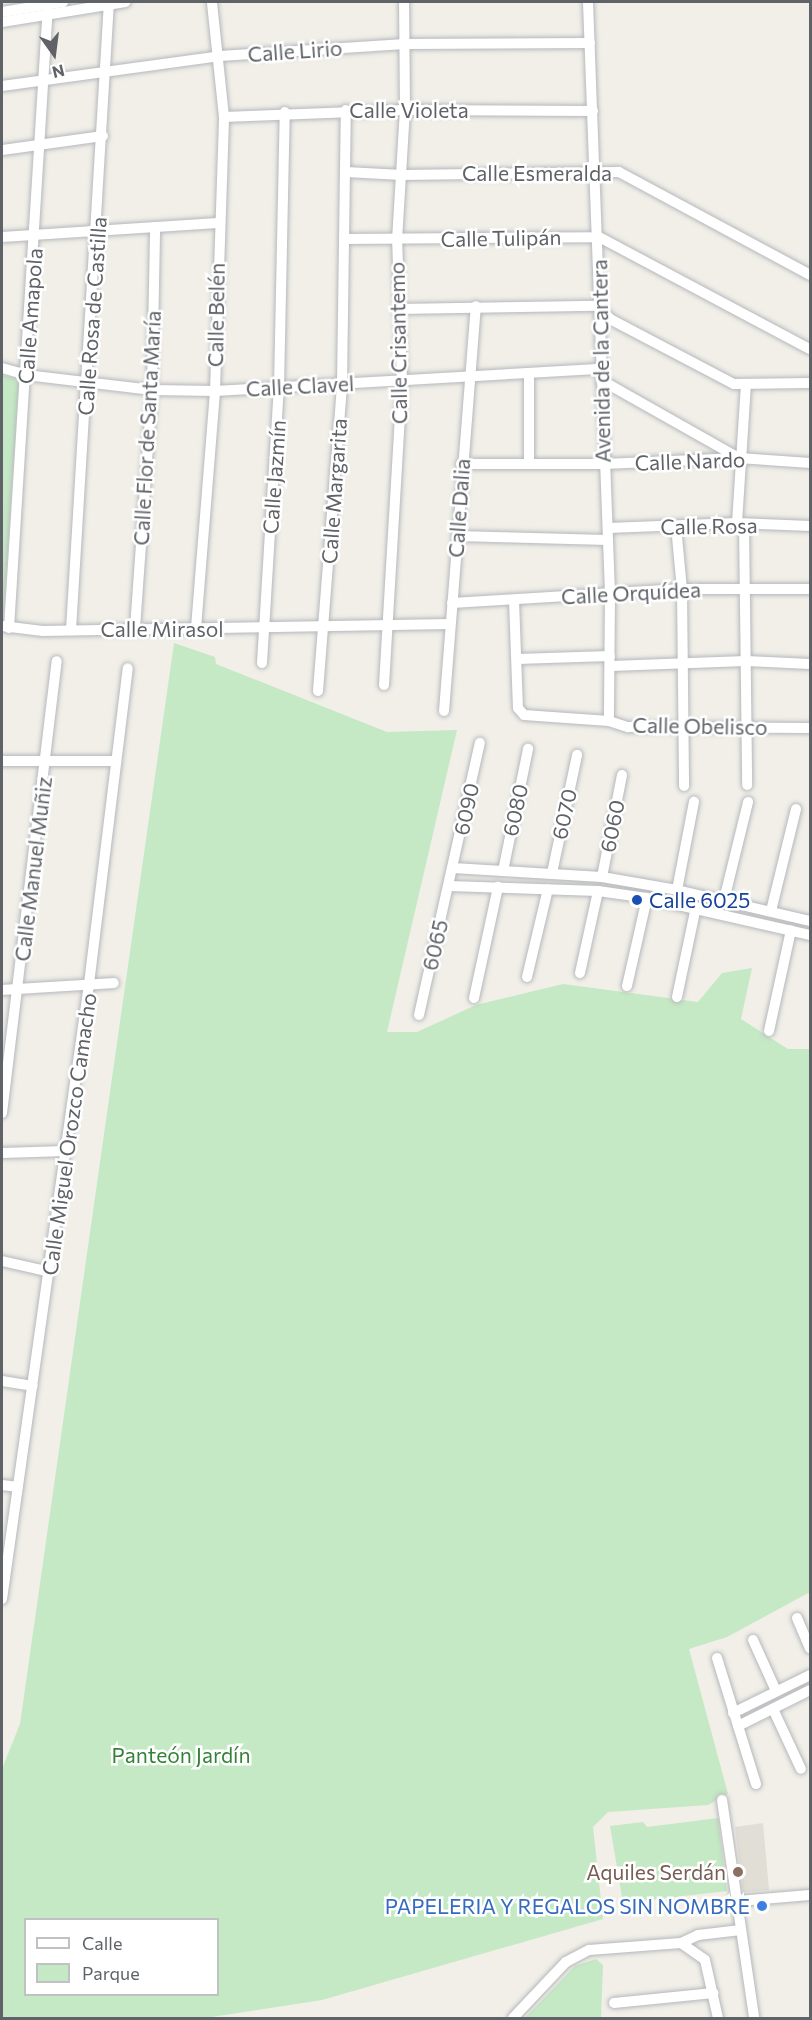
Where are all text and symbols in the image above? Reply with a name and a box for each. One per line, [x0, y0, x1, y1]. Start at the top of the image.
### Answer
north arrow [24, 24, 84, 84]
street label: Calle Lirio [247, 35, 343, 67]
text: N [50, 61, 67, 83]
street label: Calle Violeta [349, 97, 469, 123]
street label: Calle Esmeralda [462, 160, 612, 186]
street label: Calle Rosa de Castilla [72, 216, 112, 416]
street label: Calle Tulipán [440, 224, 562, 252]
street label: Calle Amapola [13, 247, 47, 385]
street label: Avenida de la Cantera [587, 259, 615, 463]
street label: Calle Crisantemo [384, 262, 412, 424]
street label: Calle Belén [202, 263, 230, 367]
street label: Calle Flor de Santa María [128, 310, 166, 546]
street label: Calle Clavel [245, 371, 355, 401]
street label: Calle Margarita [316, 417, 352, 565]
street label: Calle Jazmín [257, 419, 291, 535]
street label: Calle Nardo [634, 446, 746, 476]
street label: Calle Dalia [443, 458, 475, 558]
street label: Calle Rosa [660, 513, 758, 539]
street label: Calle Orquídea [560, 577, 702, 609]
street label: Calle Mirasol [100, 616, 224, 642]
street label: Calle Obelisco [632, 712, 768, 740]
street label: Calle Manuel Muñiz [9, 775, 57, 963]
street label: 6090 [448, 781, 484, 837]
street label: 6080 [497, 782, 533, 838]
street label: 6070 [546, 786, 582, 842]
street label: 6060 [595, 798, 629, 854]
place label: Calle 6025 [649, 887, 750, 913]
marker: Calle 6025 [630, 893, 644, 907]
street label: 6065 [417, 917, 453, 973]
street label: Calle Miguel Orozco Camacho [37, 991, 101, 1277]
park label: Panteón Jardín [111, 1742, 251, 1768]
place label: Aquiles Serdán [586, 1859, 726, 1885]
marker: Aquiles Serdán [731, 1865, 745, 1879]
place label: PAPELERIA Y REGALOS SIN NOMBRE [385, 1893, 750, 1919]
marker: PAPELERIA Y REGALOS SIN NOMBRE [755, 1899, 769, 1913]
legend [24, 1918, 219, 1996]
text: Calle [82, 1932, 122, 1954]
text: Parque [82, 1962, 140, 1984]

